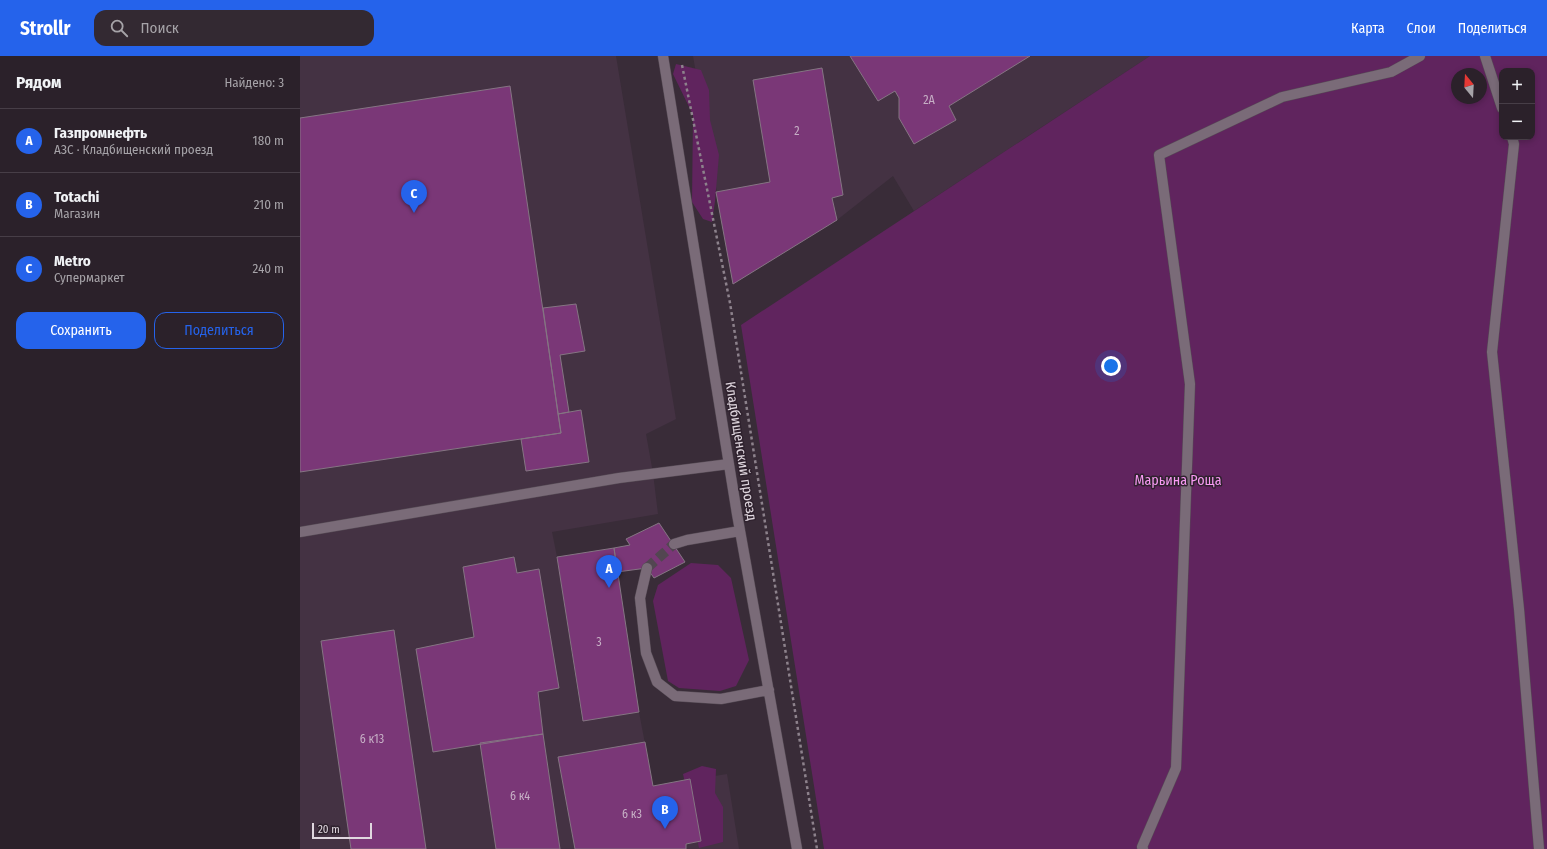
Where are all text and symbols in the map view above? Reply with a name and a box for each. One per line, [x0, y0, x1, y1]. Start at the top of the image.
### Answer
search box [94, 10, 374, 46]
text: Strollr [20, 17, 70, 40]
icon: search [108, 17, 130, 39]
text: Поиск [140, 19, 179, 37]
text: Карта [1351, 20, 1385, 37]
text: Слои [1407, 20, 1436, 37]
text: Поделиться [1458, 20, 1527, 37]
north arrow [1451, 68, 1487, 104]
map controls [1499, 68, 1535, 140]
button: + [1499, 68, 1535, 104]
text: Рядом [16, 72, 61, 93]
text: Найдено: 3 [224, 75, 284, 90]
house number: 2А [923, 93, 935, 107]
button: − [1499, 104, 1535, 140]
text: Газпромнефть [54, 124, 147, 142]
house number: 2 [794, 124, 800, 138]
text: A [25, 133, 33, 148]
text: 180 m [253, 133, 284, 148]
text: АЗС · Кладбищенский проезд [54, 142, 213, 157]
pin: C [401, 180, 427, 213]
text: Totachi [54, 188, 99, 206]
text: B [25, 197, 33, 212]
text: 210 m [254, 197, 284, 212]
text: Магазин [54, 206, 100, 221]
text: Metro [54, 252, 91, 270]
text: C [26, 261, 32, 276]
text: 240 m [252, 261, 284, 276]
text: Супермаркет [54, 270, 125, 285]
button: Сохранить [16, 312, 146, 349]
button: Поделиться [154, 312, 284, 349]
your location [1101, 356, 1121, 376]
street label: Кладбищенский проезд [722, 380, 760, 522]
park label: Марьина Роща [1134, 472, 1222, 489]
pin: A [596, 555, 622, 588]
house number: 3 [596, 635, 602, 649]
house number: 6 к13 [360, 732, 384, 746]
house number: 6 к4 [510, 789, 530, 803]
pin: B [652, 796, 678, 829]
house number: 6 к3 [622, 807, 642, 821]
scale bar [312, 821, 372, 840]
text: 20 m [318, 823, 340, 836]

